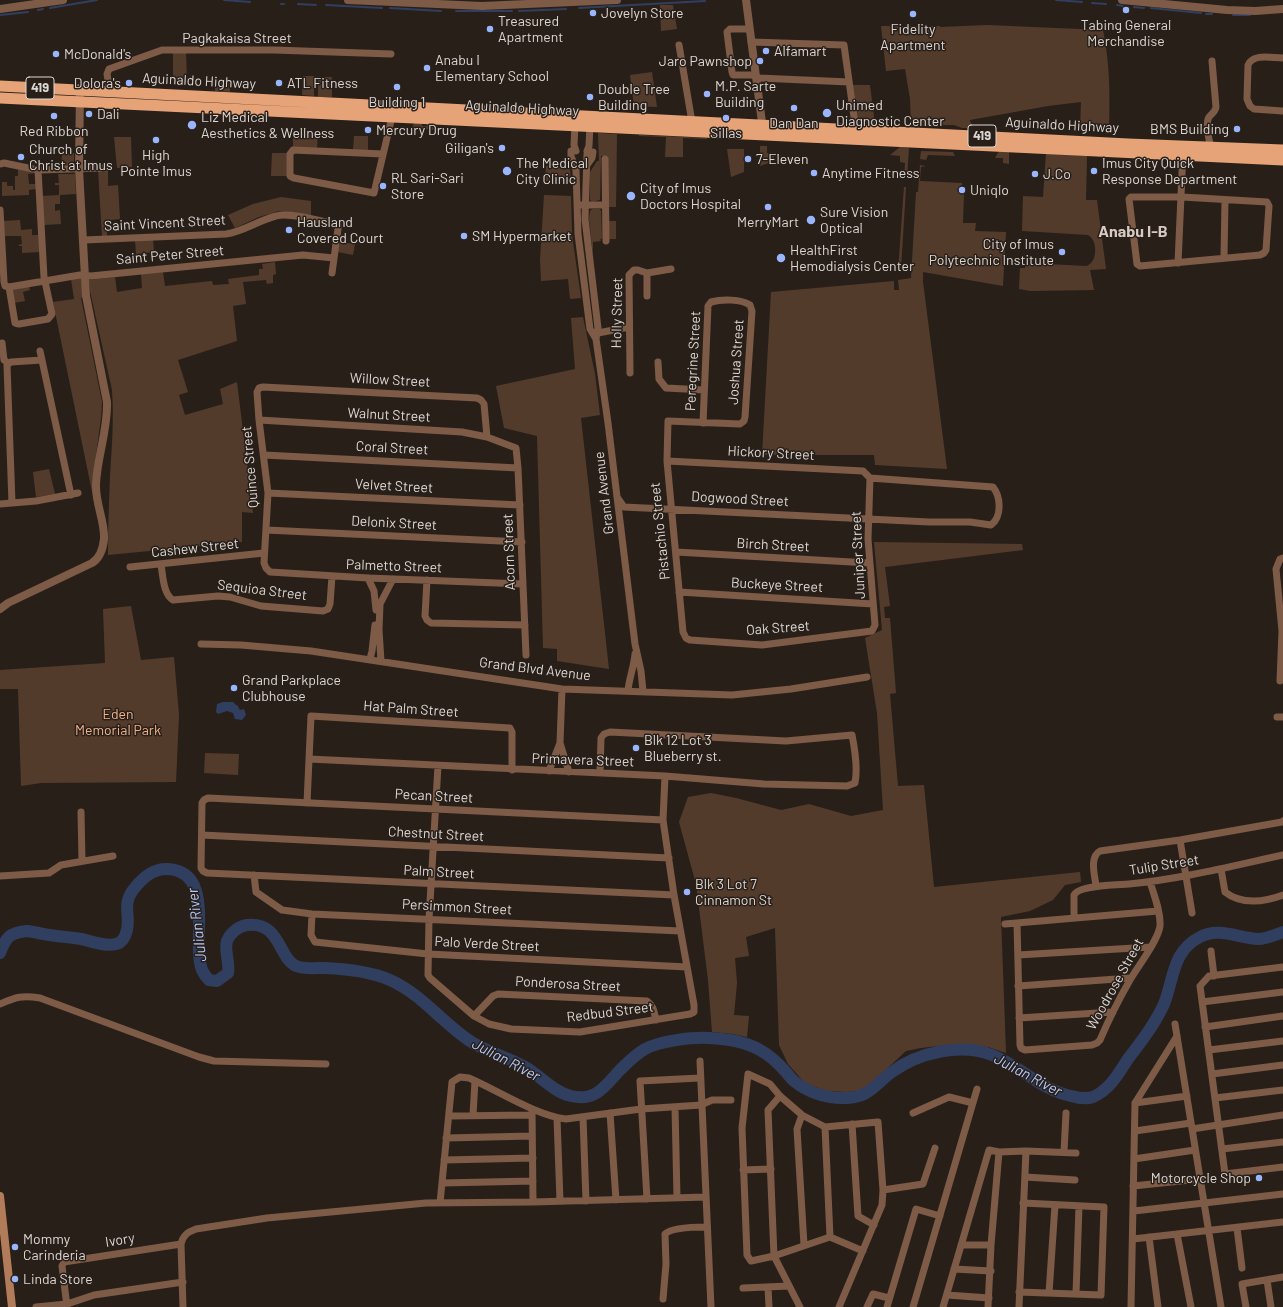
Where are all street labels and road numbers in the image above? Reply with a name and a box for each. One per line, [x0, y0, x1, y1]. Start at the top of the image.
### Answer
street label: Pagkakaisa Street [182, 30, 292, 46]
street label: Aguinaldo Highway [142, 70, 256, 92]
road number: 419 [26, 77, 54, 99]
street label: Aguinaldo Highway [465, 97, 579, 119]
street label: Aguinaldo Highway [1005, 114, 1119, 136]
road number: 419 [968, 125, 996, 147]
street label: Saint Vincent Street [104, 211, 226, 235]
street label: Saint Peter Street [115, 242, 225, 268]
street label: Holly Street [608, 278, 626, 348]
street label: Peregrine Street [682, 311, 704, 411]
street label: Joshua Street [725, 319, 747, 405]
street label: Willow Street [349, 369, 431, 391]
street label: Walnut Street [347, 404, 431, 426]
street label: Quince Street [238, 425, 262, 509]
street label: Coral Street [355, 438, 429, 458]
street label: Hickory Street [727, 442, 815, 464]
street label: Grand Avenue [591, 451, 617, 535]
street label: Velvet Street [355, 476, 433, 496]
street label: Pistachio Street [647, 481, 673, 581]
street label: Dogwood Street [691, 488, 789, 510]
street label: Juniper Street [847, 511, 869, 599]
street label: Delonix Street [351, 512, 437, 534]
street label: Acorn Street [499, 513, 519, 591]
street label: Cashew Street [150, 535, 240, 561]
street label: Birch Street [736, 535, 810, 555]
street label: Palmetto Street [346, 556, 442, 576]
street label: Buckeye Street [731, 574, 823, 596]
street label: Sequioa Street [216, 576, 308, 604]
street label: Oak Street [746, 617, 810, 639]
street label: Grand Blvd Avenue [478, 654, 592, 684]
street label: Hat Palm Street [363, 697, 459, 721]
street label: Primavera Street [531, 750, 635, 770]
street label: Pecan Street [394, 786, 474, 806]
street label: Chestnut Street [387, 823, 485, 845]
street label: Tulip Street [1128, 851, 1200, 879]
street label: Palm Street [403, 862, 475, 882]
street label: Persimmon Street [402, 896, 512, 918]
street label: Palo Verde Street [434, 933, 540, 955]
street label: Woodrose Street [1083, 935, 1147, 1033]
street label: Ponderosa Street [515, 973, 621, 995]
street label: Redbud Street [566, 998, 654, 1026]
street label: Ivory [104, 1229, 136, 1251]

